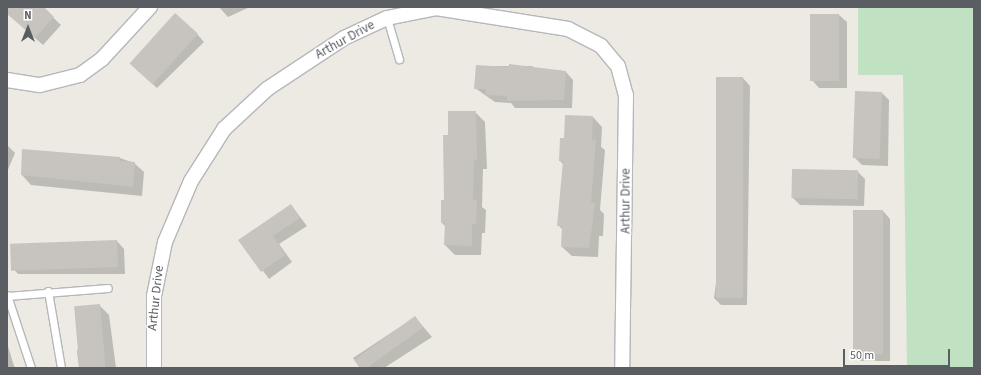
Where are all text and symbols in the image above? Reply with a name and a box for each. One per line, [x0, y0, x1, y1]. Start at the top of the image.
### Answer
north arrow [8, 8, 48, 48]
text: N [24, 8, 32, 23]
street label: Arthur Drive [313, 17, 377, 63]
street label: Arthur Drive [618, 168, 634, 234]
street label: Arthur Drive [145, 265, 167, 331]
scale bar [845, 341, 952, 367]
text: 50 m [850, 347, 874, 364]

